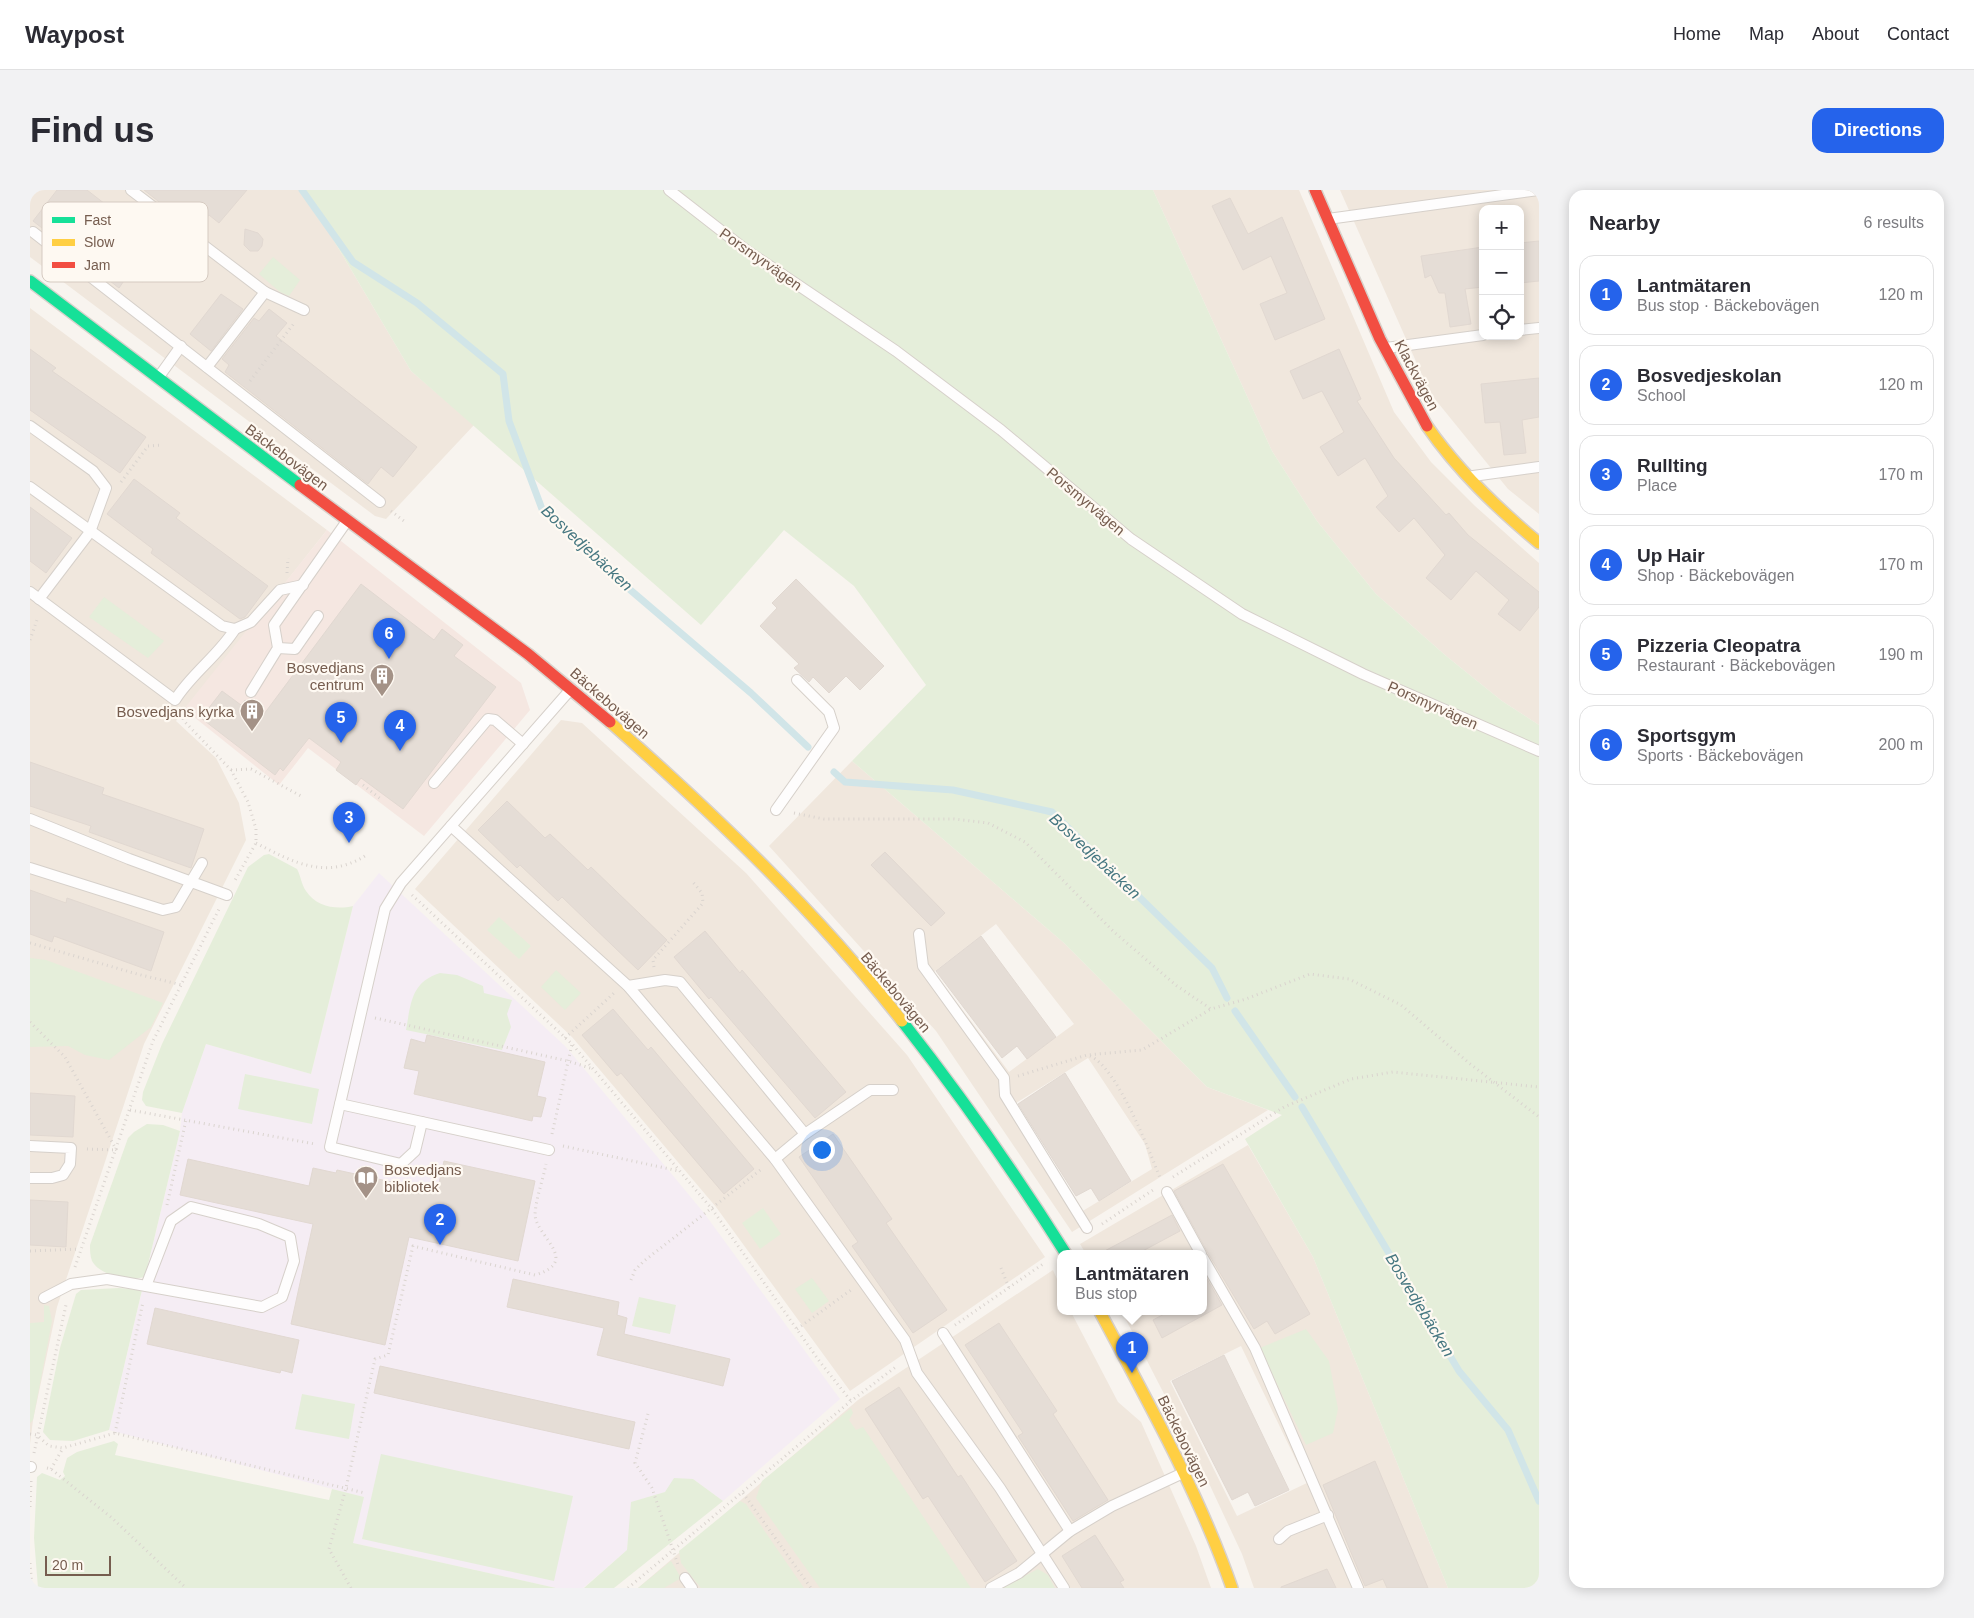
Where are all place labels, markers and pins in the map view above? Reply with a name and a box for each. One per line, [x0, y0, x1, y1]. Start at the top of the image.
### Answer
pin: 6 [373, 618, 405, 659]
place label: Bosvedjans centrum [286, 659, 364, 693]
building icon: Bosvedjans centrum [369, 663, 395, 697]
building icon: Bosvedjans kyrka [239, 698, 265, 732]
pin: 5 [325, 702, 357, 743]
place label: Bosvedjans kyrka [116, 703, 235, 720]
pin: 4 [384, 710, 416, 751]
pin: 3 [333, 802, 365, 843]
place label: Bosvedjans bibliotek [384, 1161, 462, 1195]
library icon: Bosvedjans bibliotek [353, 1165, 379, 1199]
pin: 2 [424, 1204, 456, 1245]
pin: 1 [1116, 1332, 1148, 1373]

